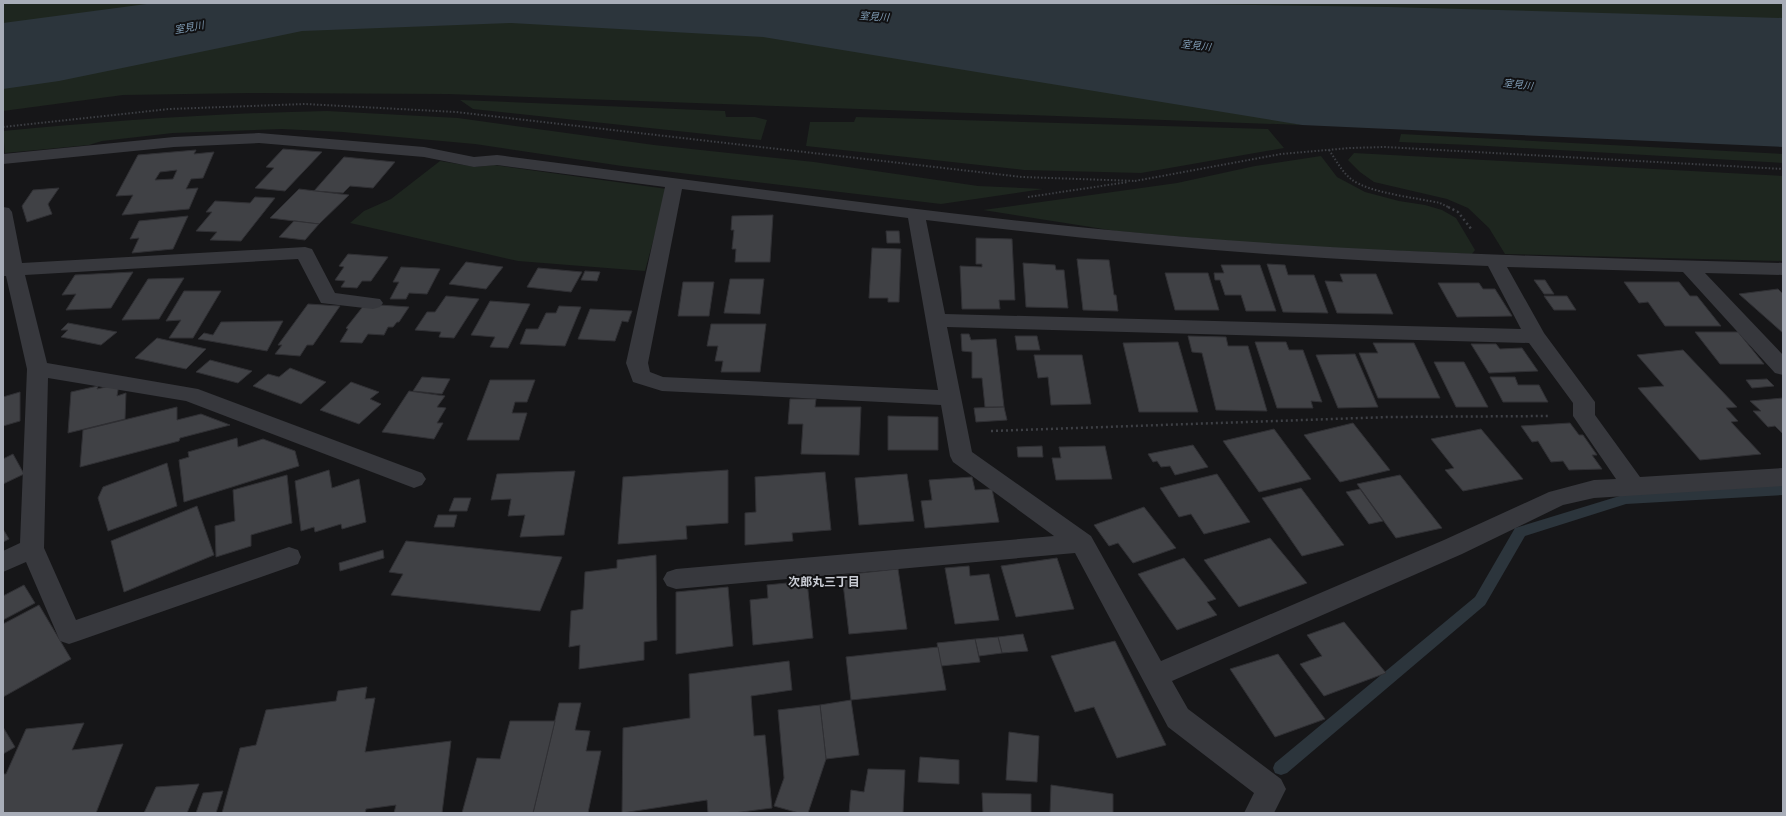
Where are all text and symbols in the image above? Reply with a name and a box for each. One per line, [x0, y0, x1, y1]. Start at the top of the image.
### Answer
water label: 室見川 [859, 9, 890, 23]
water label: 室見川 [173, 18, 206, 36]
water label: 室見川 [1180, 37, 1213, 53]
water label: 室見川 [1502, 76, 1535, 92]
district label: 次郎丸三丁目 [788, 574, 860, 588]

